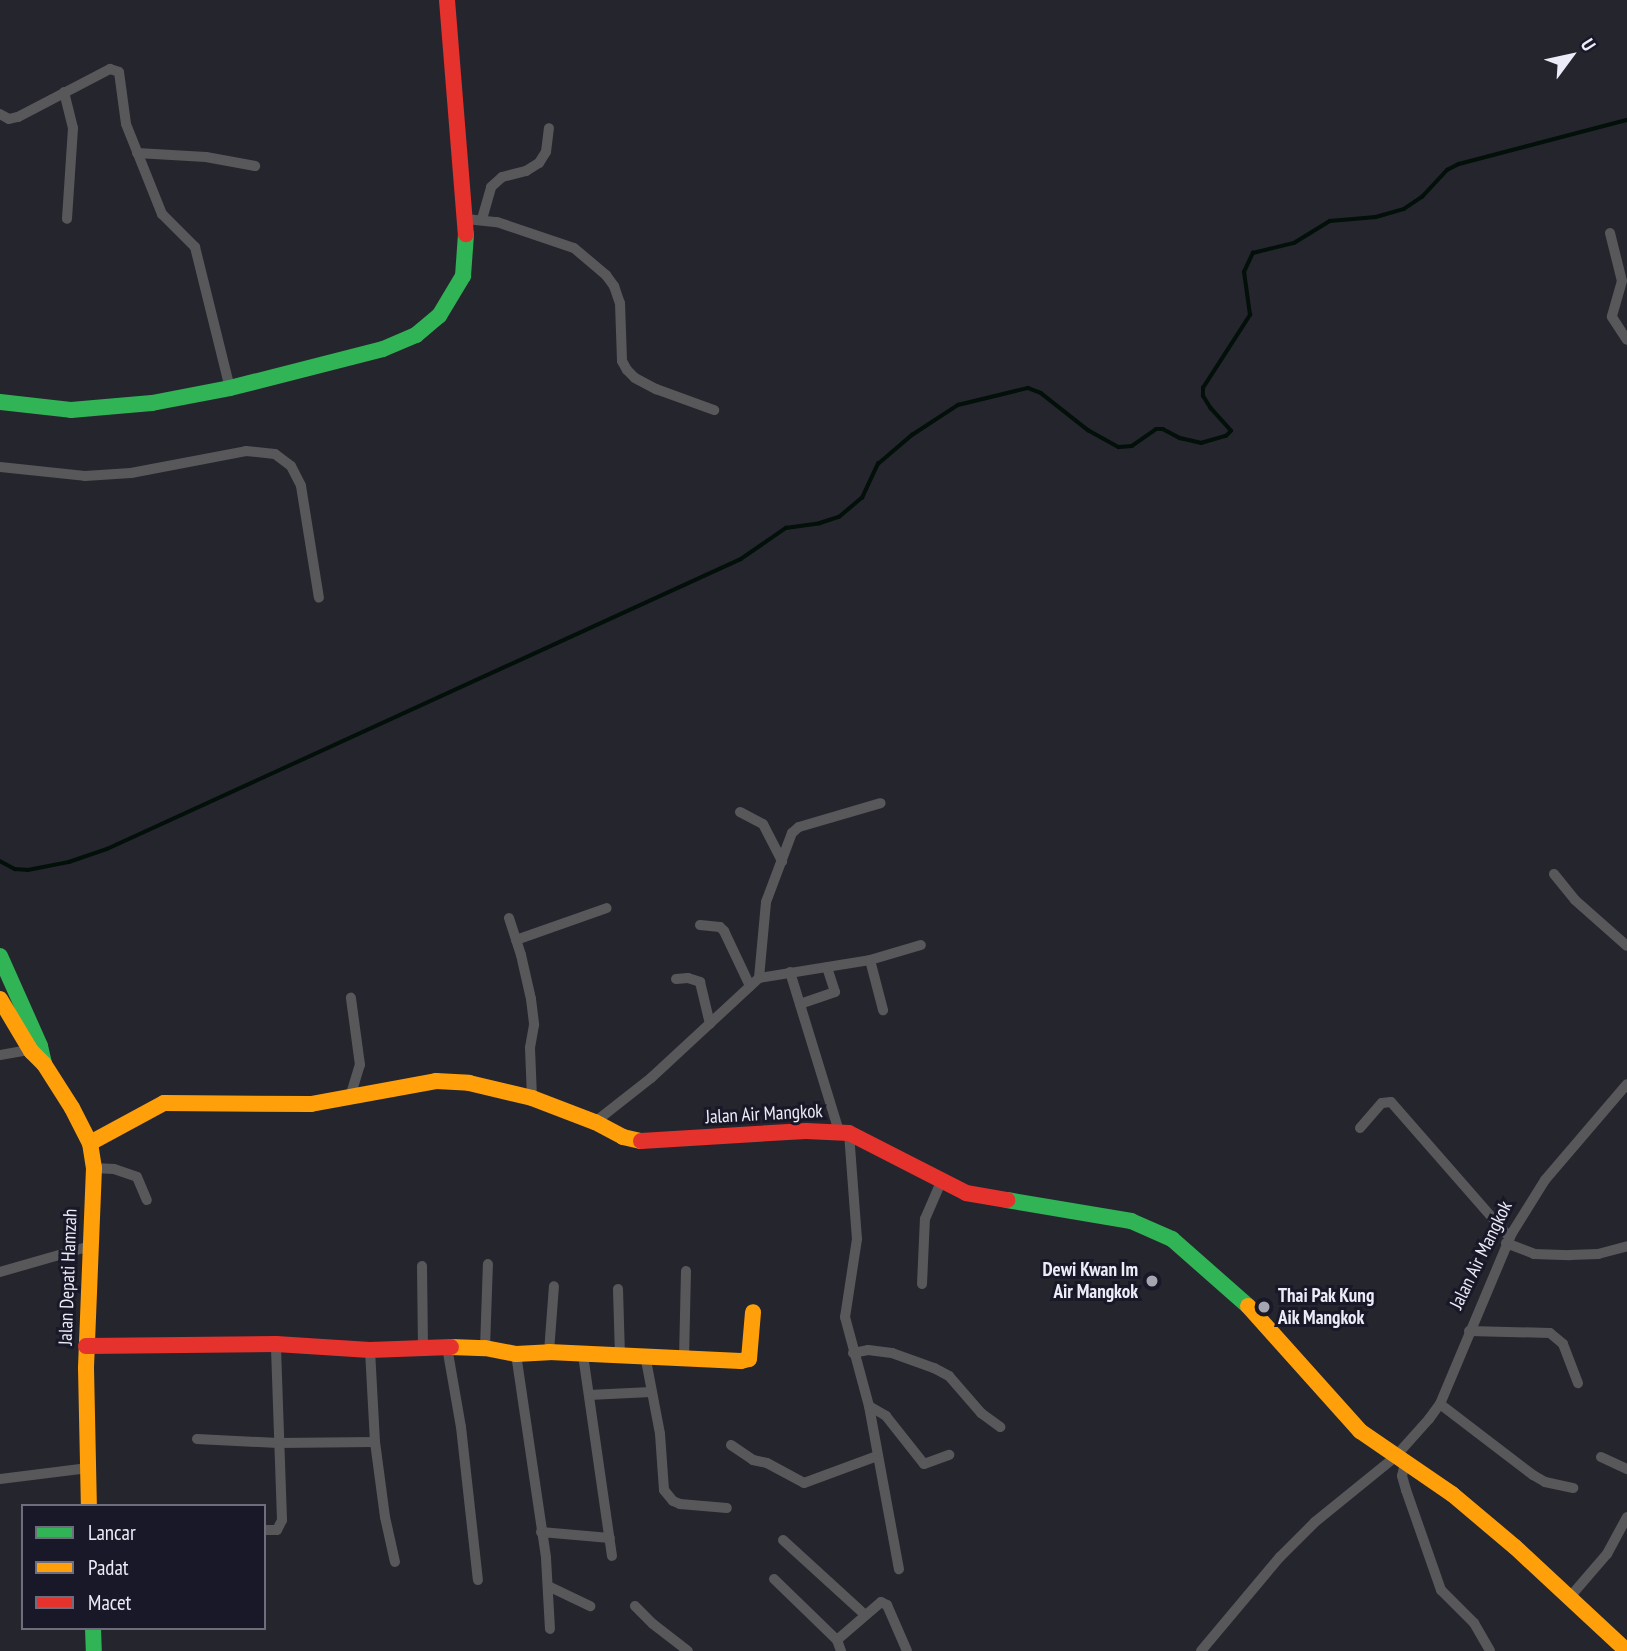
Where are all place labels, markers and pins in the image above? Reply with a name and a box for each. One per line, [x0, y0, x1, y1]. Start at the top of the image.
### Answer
place label: Dewi Kwan Im Air Mangkok [1042, 1259, 1138, 1303]
marker: Dewi Kwan Im Air Mangkok [1144, 1273, 1160, 1289]
place label: Thai Pak Kung Aik Mangkok [1278, 1285, 1375, 1329]
marker: Thai Pak Kung Aik Mangkok [1256, 1299, 1272, 1315]

